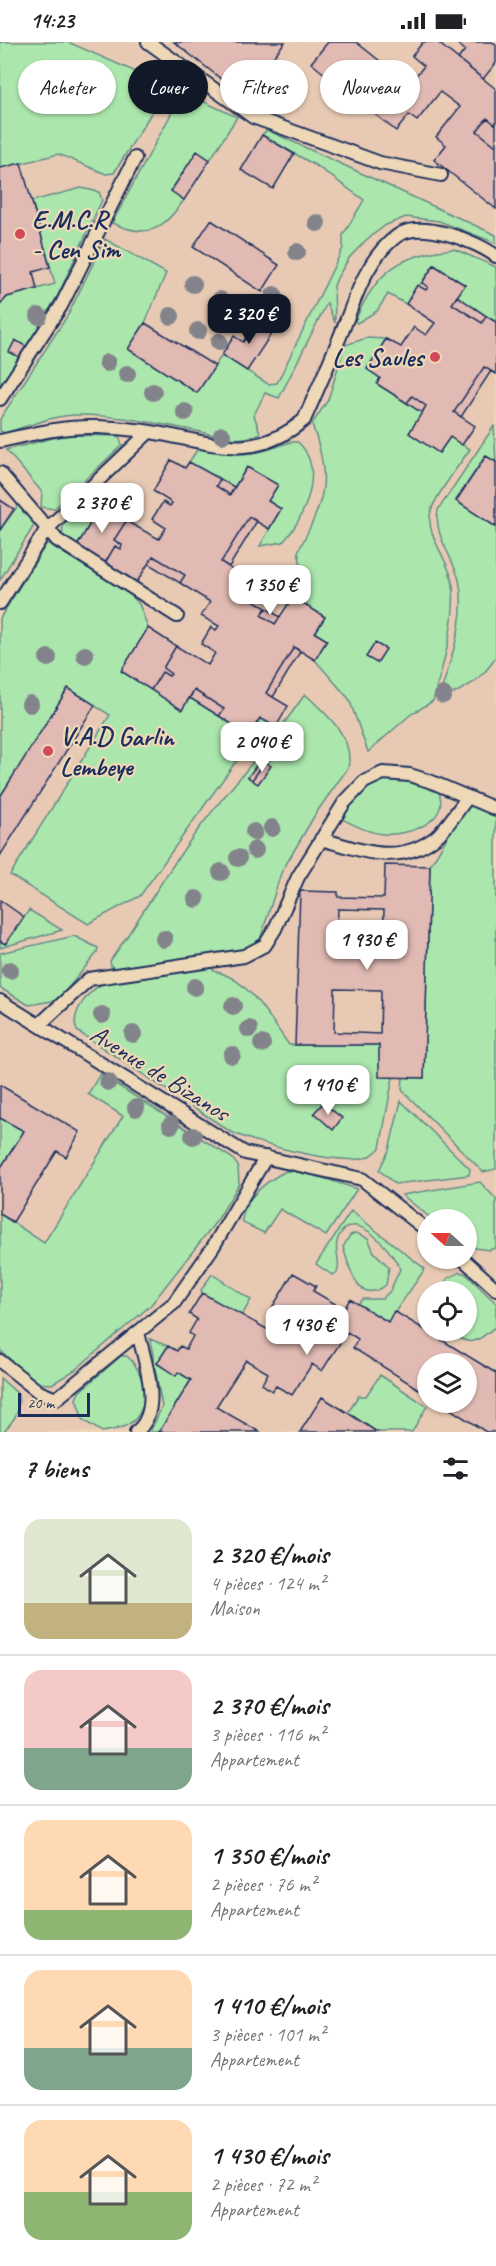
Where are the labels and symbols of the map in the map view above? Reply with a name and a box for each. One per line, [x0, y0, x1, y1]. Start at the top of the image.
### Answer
place label: E.M.C.R - Cen Sim [32, 203, 122, 266]
marker: E.M.C.R - Cen Sim [13, 227, 27, 241]
pin: 2 320 € [194, 294, 304, 345]
place label: Les Saules [332, 341, 426, 374]
marker: Les Saules [428, 350, 442, 364]
pin: 2 370 € [47, 483, 157, 534]
pin: 1 350 € [215, 565, 325, 616]
place label: V.A.D Garlin Lembeye [60, 720, 176, 783]
pin: 2 040 € [207, 722, 317, 773]
marker: V.A.D Garlin Lembeye [41, 744, 55, 758]
pin: 1 930 € [312, 920, 422, 971]
street label: Avenue de Bizanos [84, 1017, 238, 1130]
pin: 1 410 € [273, 1065, 383, 1116]
north arrow [417, 1209, 477, 1269]
pin: 1 430 € [252, 1305, 362, 1356]
scale bar [18, 1390, 90, 1418]

